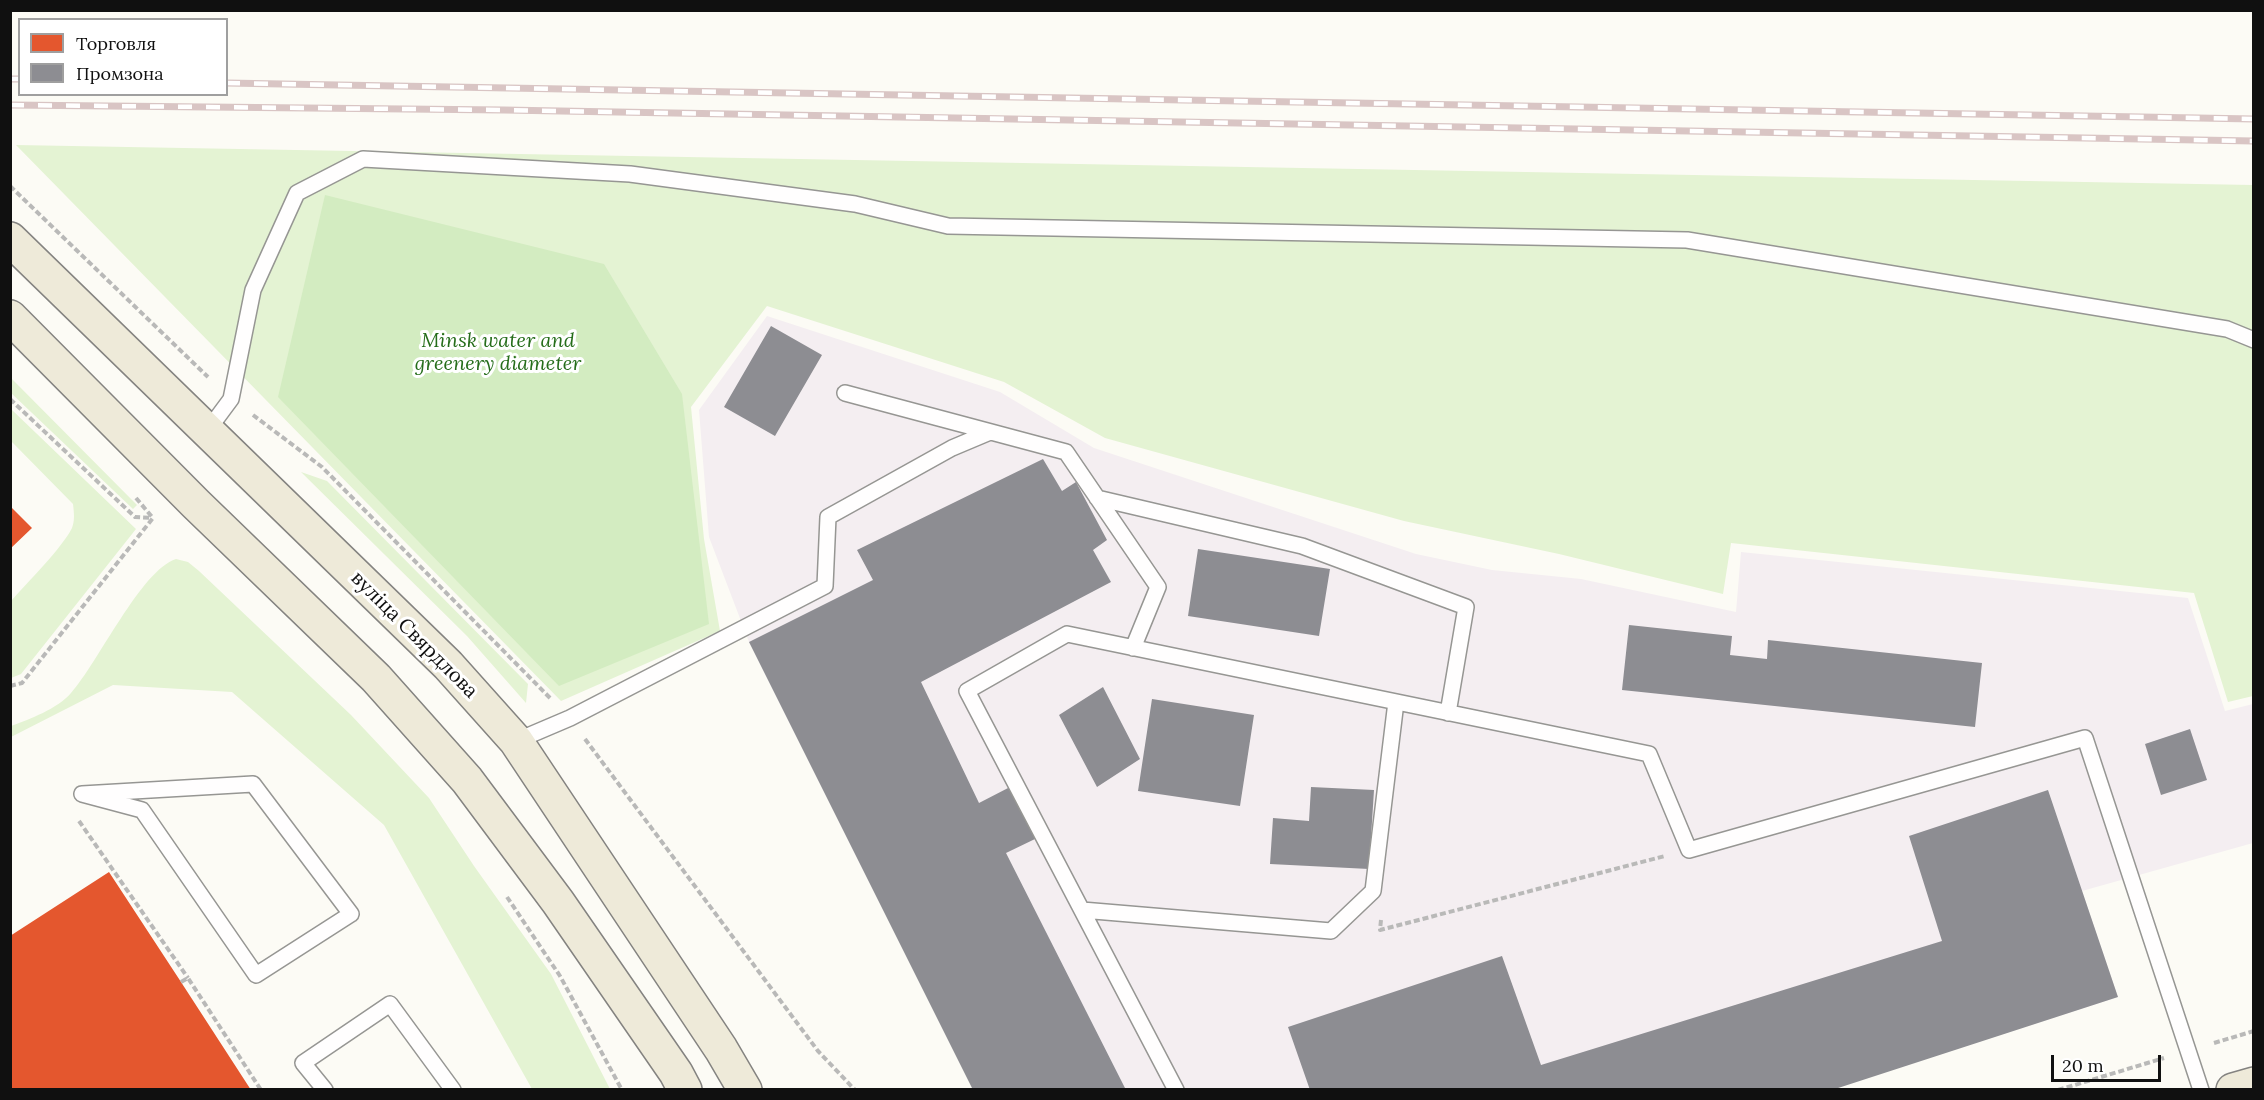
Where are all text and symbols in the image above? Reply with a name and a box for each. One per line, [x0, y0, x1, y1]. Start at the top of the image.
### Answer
legend [18, 18, 228, 96]
text: Торговля [76, 32, 156, 55]
text: Промзона [76, 62, 164, 85]
park label: Minsk water and greenery diameter [415, 329, 581, 376]
street label: вуліца Свярдлова [346, 567, 482, 703]
scale bar [2054, 1043, 2164, 1081]
text: 20 m [2062, 1054, 2104, 1077]

